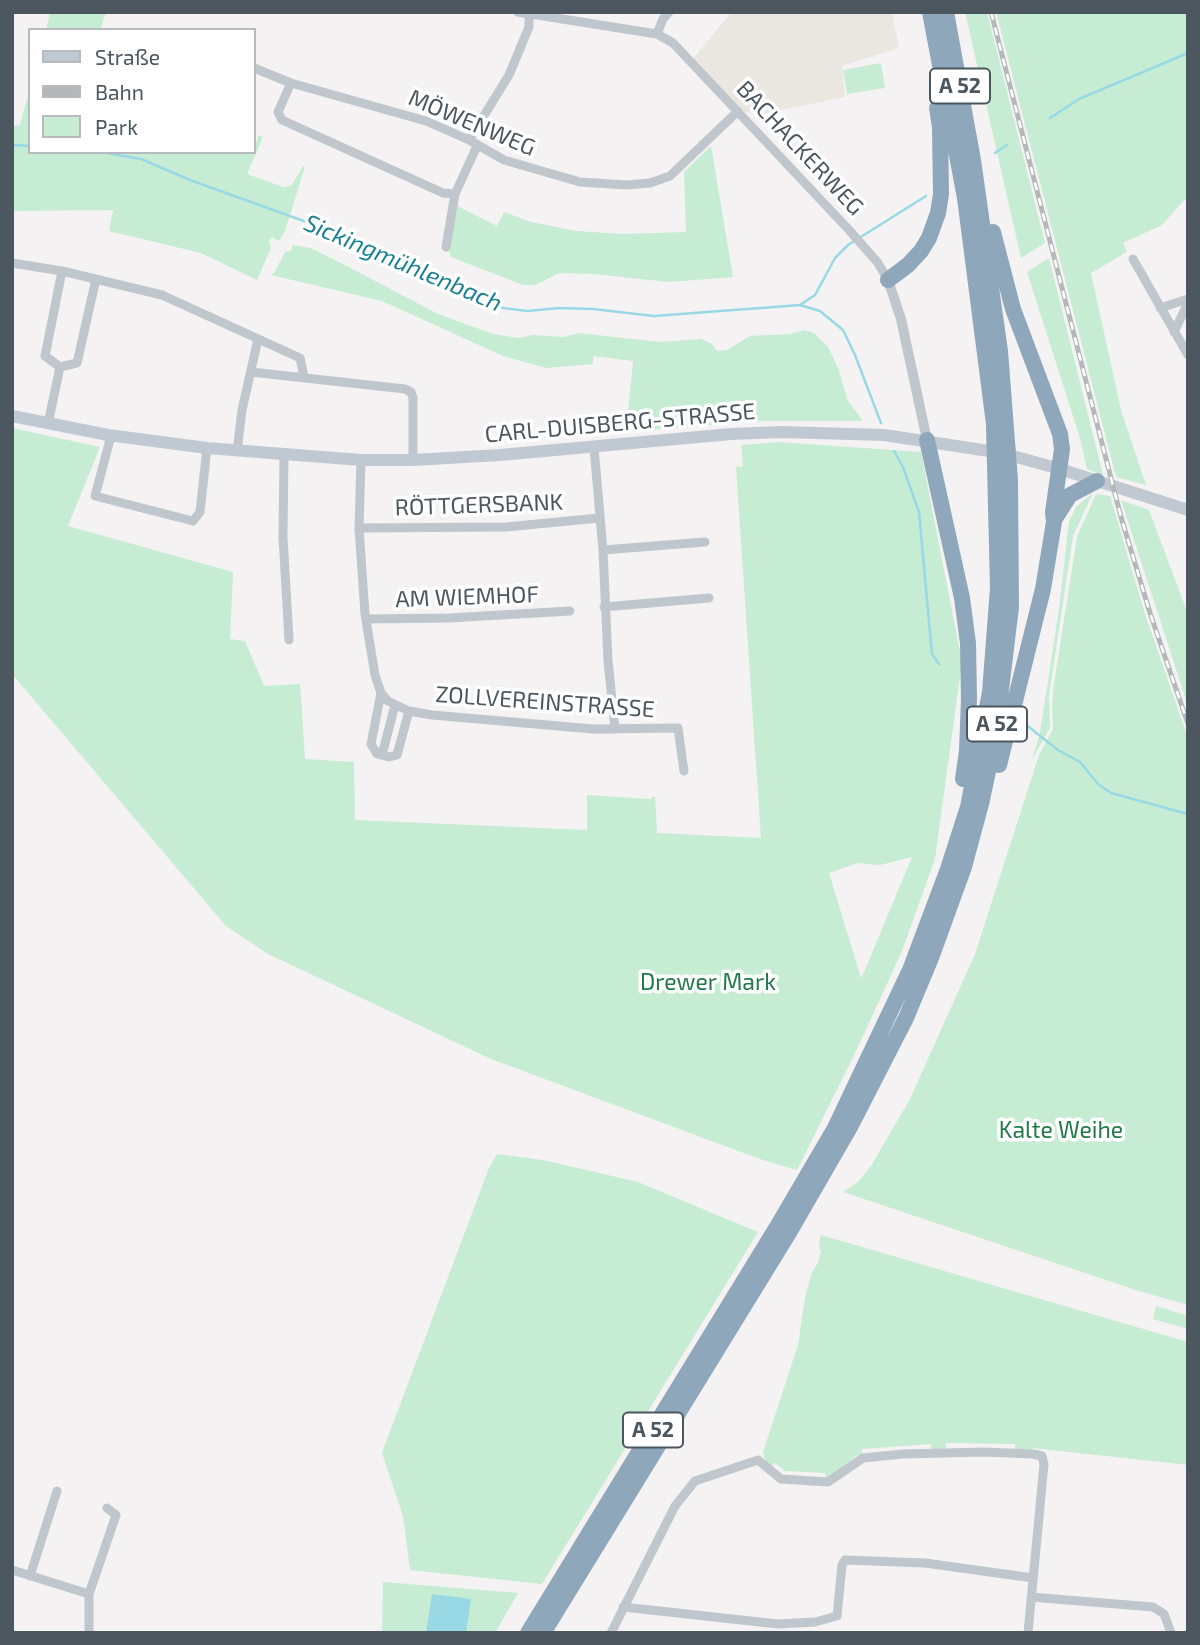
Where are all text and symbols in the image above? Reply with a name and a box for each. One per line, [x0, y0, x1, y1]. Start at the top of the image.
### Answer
legend [28, 28, 256, 154]
text: Straße [95, 44, 160, 69]
road number: A 52 [930, 68, 990, 104]
street label: BACHACKERWEG [731, 75, 869, 221]
text: Bahn [95, 79, 144, 104]
street label: MÖWENWEG [404, 84, 540, 162]
text: Park [95, 114, 138, 139]
water label: Sickingmühlenbach [300, 208, 506, 318]
street label: CARL-DUISBERG-STRASSE [484, 397, 756, 449]
street label: RÖTTGERSBANK [394, 488, 564, 522]
street label: AM WIEMHOF [395, 581, 539, 613]
street label: ZOLLVEREINSTRASSE [434, 681, 656, 723]
road number: A 52 [967, 706, 1027, 742]
park label: Drewer Mark [640, 968, 776, 996]
park label: Kalte Weihe [999, 1116, 1123, 1144]
road number: A 52 [623, 1412, 683, 1448]

